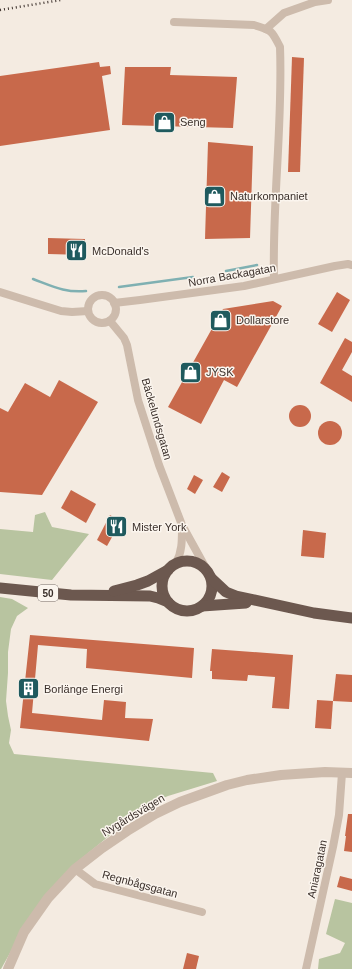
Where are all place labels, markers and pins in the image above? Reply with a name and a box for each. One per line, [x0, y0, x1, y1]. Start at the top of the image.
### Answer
shop icon: Seng [151, 109, 177, 135]
place label: Seng [180, 116, 206, 128]
shop icon: Naturkompaniet [201, 183, 227, 209]
place label: Naturkompaniet [230, 190, 308, 202]
restaurant icon: McDonald's [63, 238, 89, 264]
place label: McDonald's [92, 245, 150, 257]
shop icon: Dollarstore [207, 307, 233, 333]
place label: Dollarstore [236, 314, 289, 326]
shop icon: JYSK [178, 359, 204, 385]
place label: JYSK [206, 366, 234, 378]
restaurant icon: Mister York [104, 514, 130, 540]
place label: Mister York [132, 521, 187, 533]
building icon: Borlänge Energi [16, 676, 42, 702]
place label: Borlänge Energi [44, 683, 123, 695]

